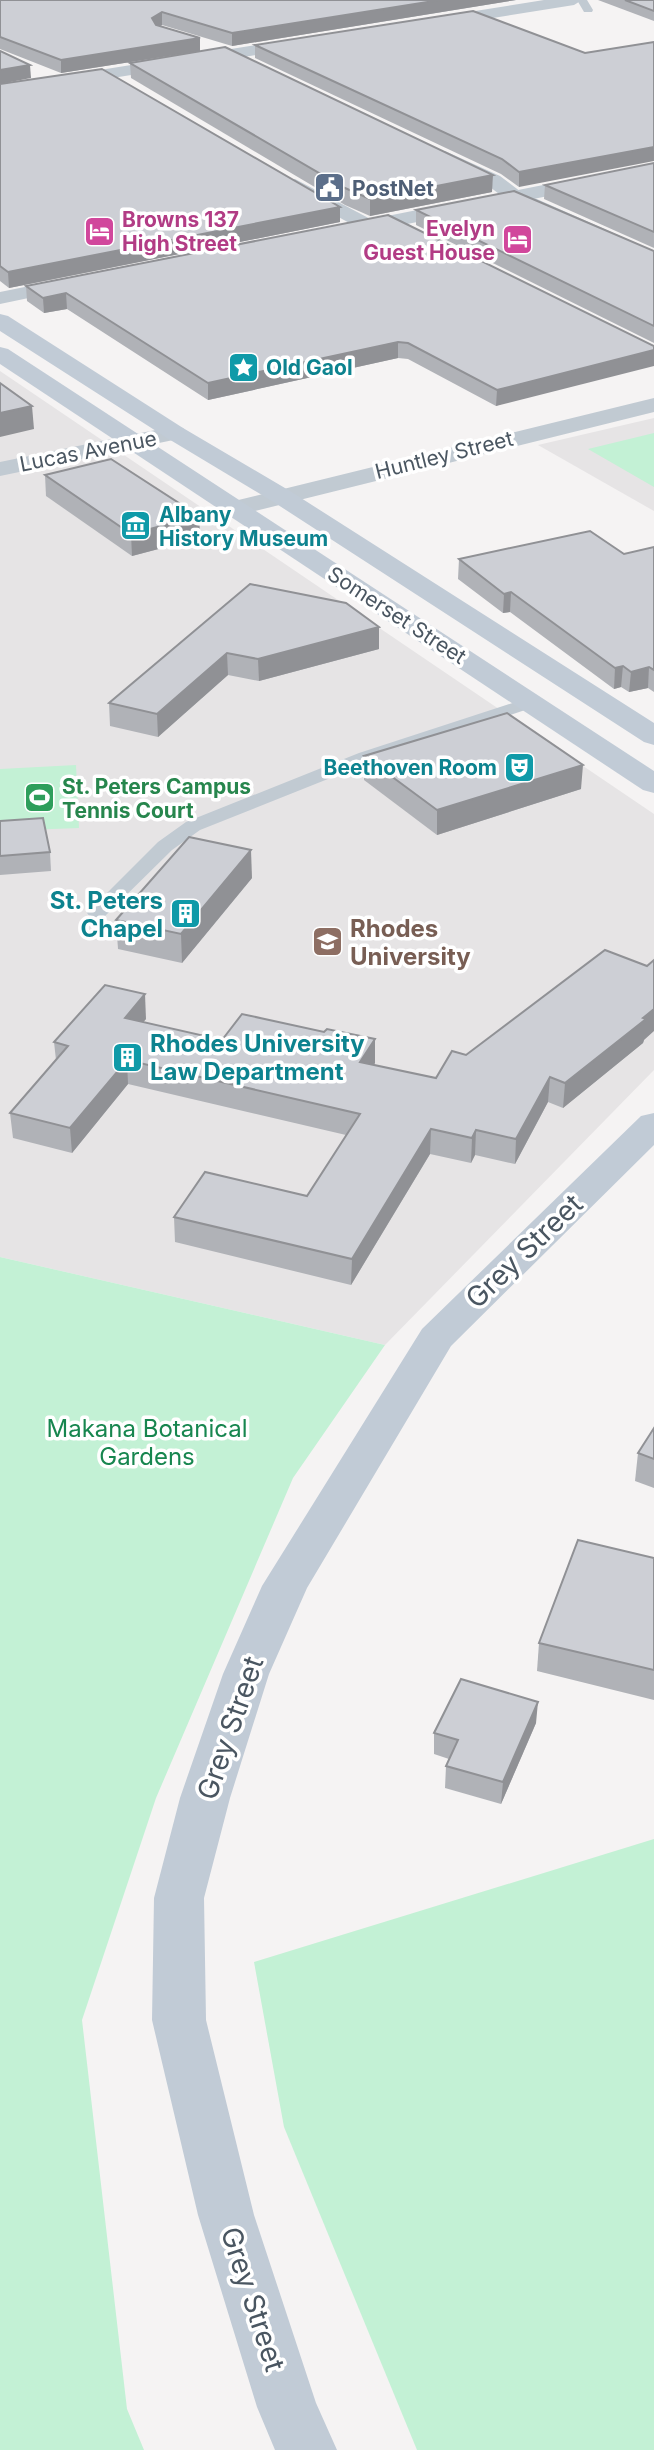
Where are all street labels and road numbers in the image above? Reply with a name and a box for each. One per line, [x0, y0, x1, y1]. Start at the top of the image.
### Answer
street label: Lucas Avenue [17, 425, 159, 477]
street label: Huntley Street [372, 426, 516, 484]
street label: Somerset Street [323, 561, 471, 669]
street label: Grey Street [458, 1187, 590, 1315]
street label: Grey Street [190, 1652, 270, 1804]
street label: Grey Street [214, 2223, 292, 2375]

